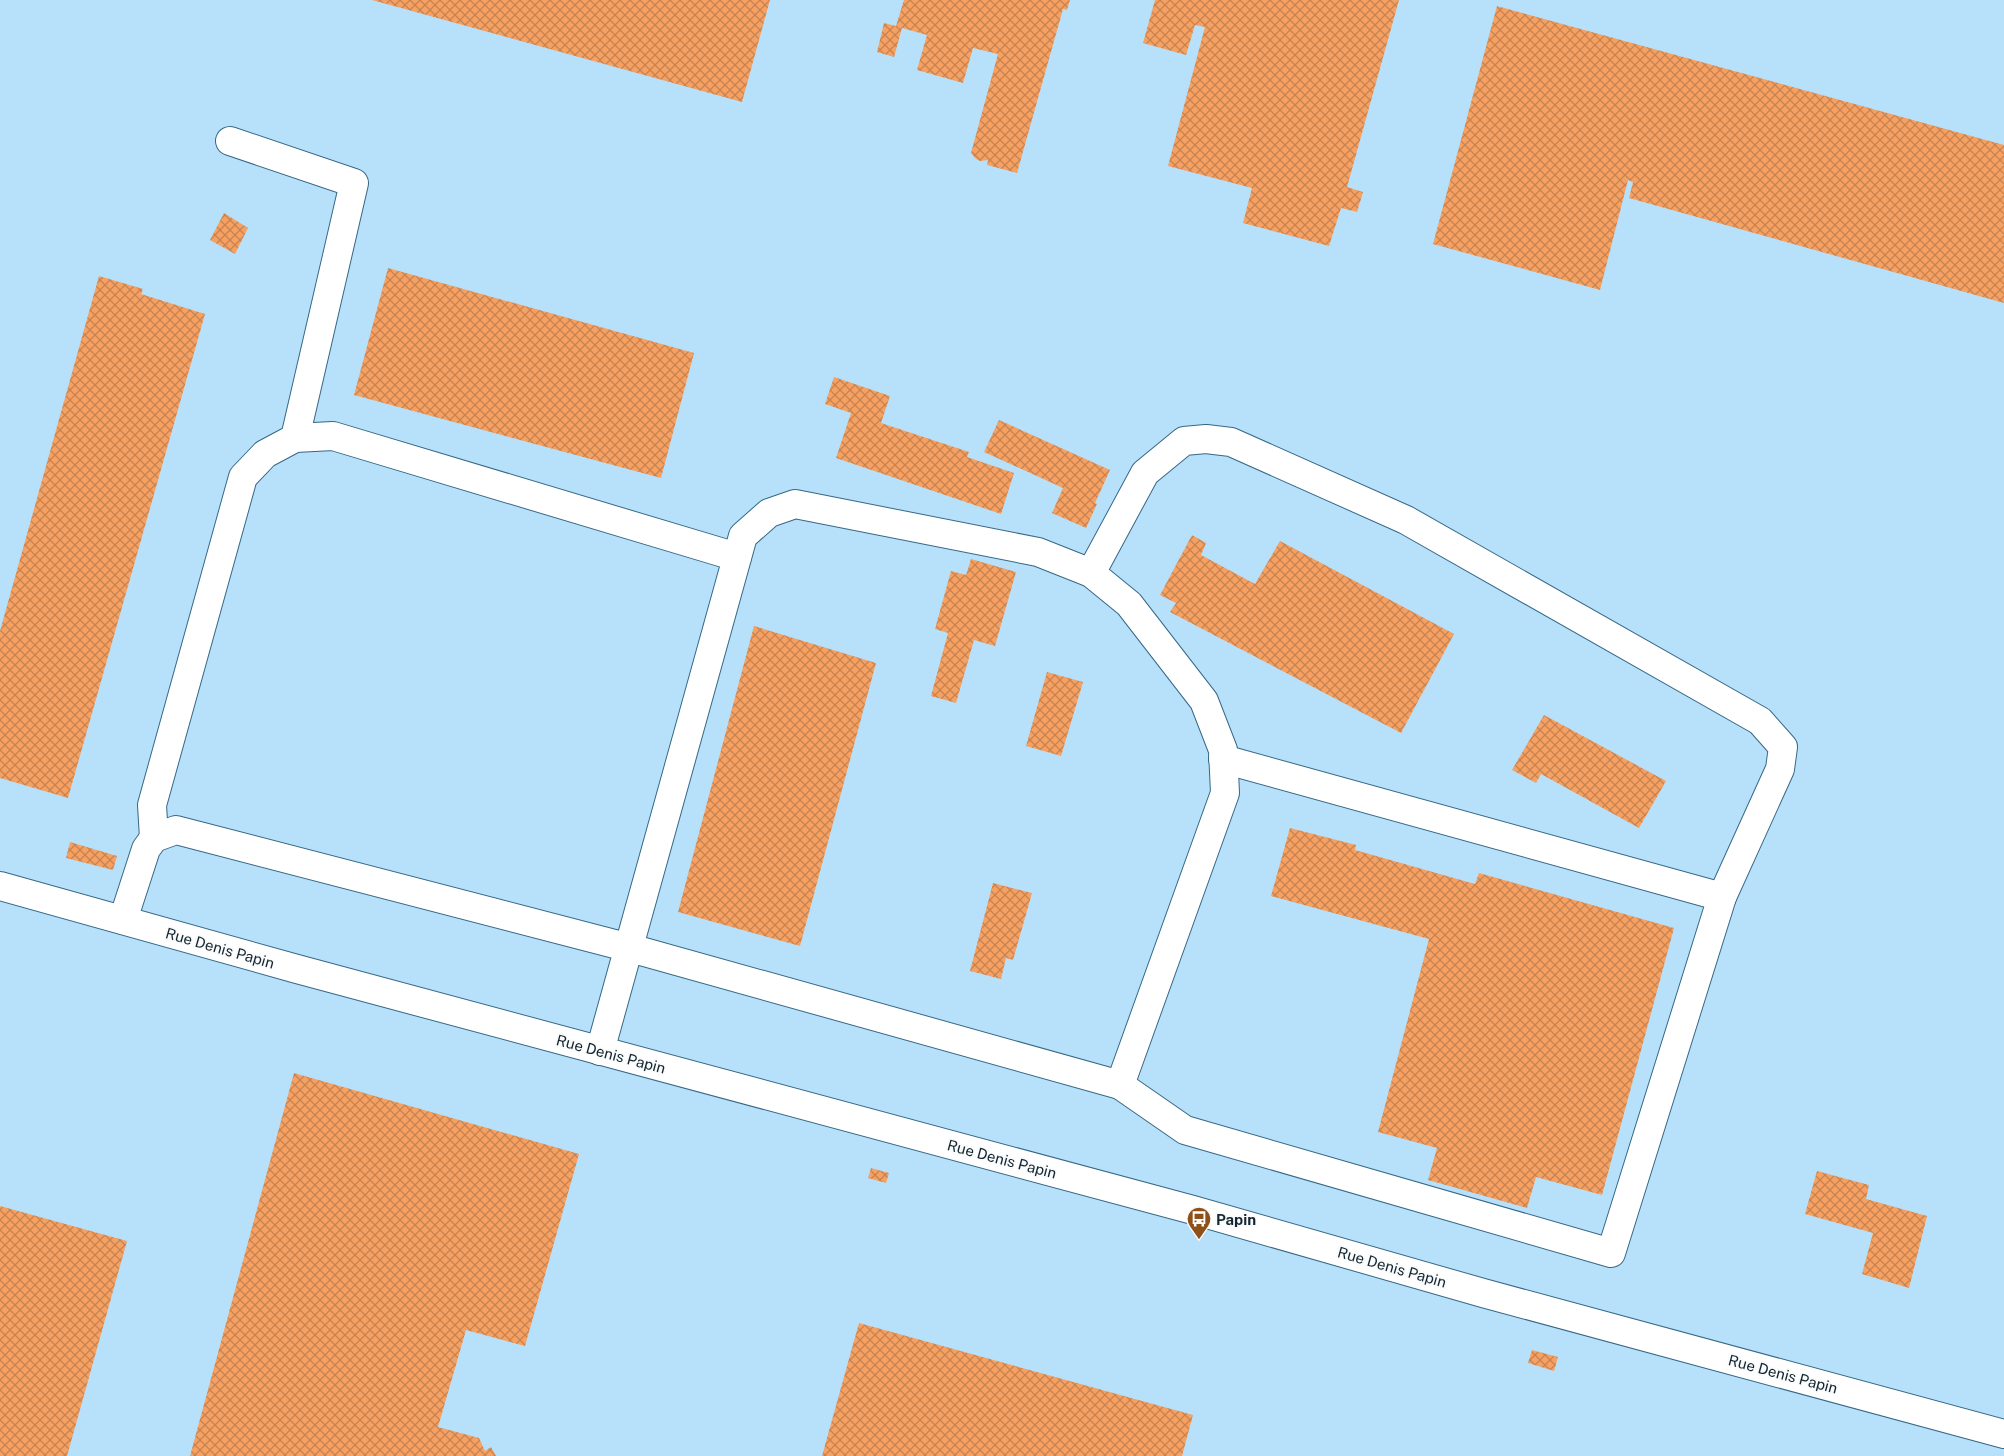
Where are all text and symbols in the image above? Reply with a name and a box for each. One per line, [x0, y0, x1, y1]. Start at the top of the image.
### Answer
street label: Rue Denis Papin [164, 924, 276, 972]
street label: Rue Denis Papin [555, 1031, 667, 1077]
street label: Rue Denis Papin [946, 1136, 1058, 1182]
bus stop icon: Papin [1186, 1206, 1212, 1240]
place label: Papin [1216, 1211, 1256, 1228]
street label: Rue Denis Papin [1336, 1243, 1448, 1291]
street label: Rue Denis Papin [1727, 1351, 1839, 1397]

